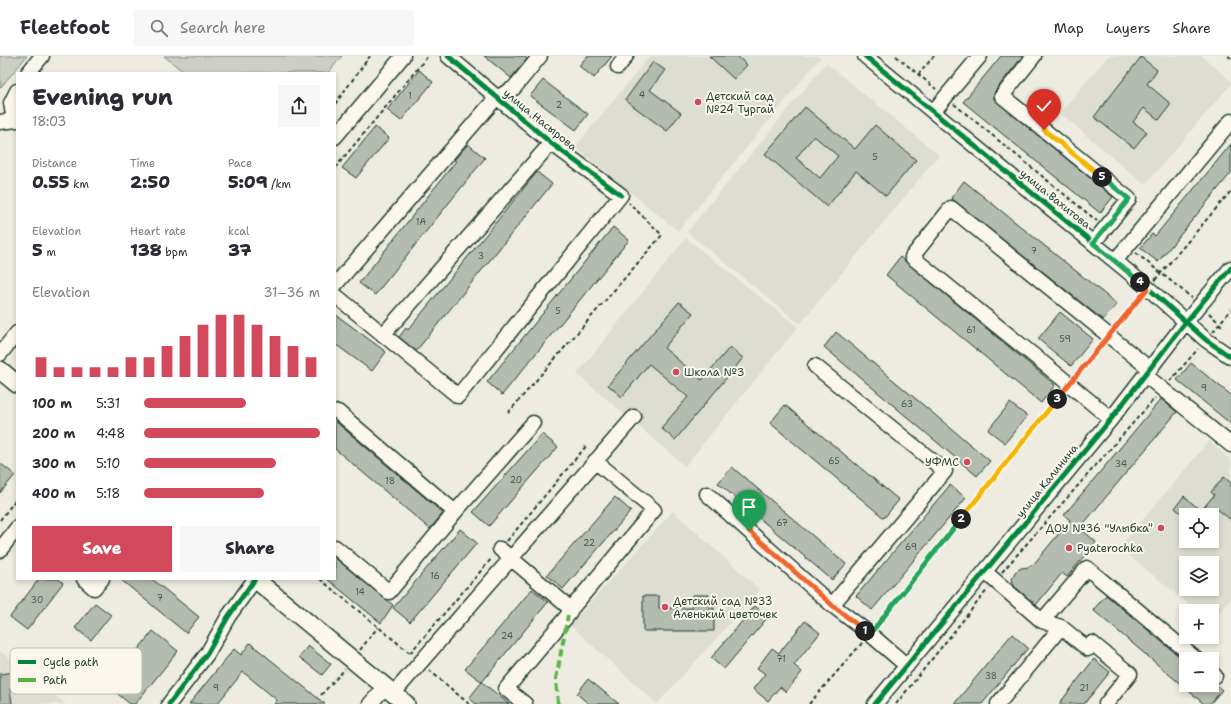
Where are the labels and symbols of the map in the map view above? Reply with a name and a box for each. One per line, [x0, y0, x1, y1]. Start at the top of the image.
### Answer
street label: улица Насырова [500, 86, 580, 154]
house number: 4 [639, 89, 645, 101]
place label: Детский сад №24 Тургай [706, 89, 774, 117]
pin [1027, 89, 1061, 130]
house number: 1 [408, 90, 412, 102]
marker: Детский сад №24 Тургай [693, 97, 703, 107]
house number: 2 [556, 99, 562, 111]
house number: 5 [872, 151, 878, 163]
street label: улица Вахитова [1016, 166, 1094, 232]
pin: 5 [1092, 167, 1112, 187]
house number: 1А [416, 216, 427, 228]
house number: 7 [1031, 245, 1037, 257]
house number: 3 [478, 250, 484, 262]
pin: 4 [1130, 272, 1150, 292]
house number: 5 [555, 305, 561, 317]
house number: 61 [966, 324, 976, 336]
house number: 59 [1059, 333, 1071, 345]
place label: Школа №3 [684, 365, 744, 380]
marker: Школа №3 [671, 367, 681, 377]
house number: 9 [1201, 382, 1207, 394]
pin: 3 [1047, 389, 1067, 409]
house number: 63 [901, 398, 913, 410]
street label: улица Калинина [1013, 441, 1082, 521]
house number: 65 [828, 455, 840, 467]
place label: УФМС [925, 455, 959, 470]
marker: УФМС [962, 457, 972, 467]
house number: 34 [1115, 458, 1127, 470]
house number: 20 [510, 474, 522, 486]
house number: 18 [385, 475, 395, 487]
pin [732, 490, 766, 531]
pin: 2 [951, 509, 971, 529]
house number: 67 [776, 517, 788, 529]
place label: ДОУ №36 "Улыбка" [1046, 521, 1153, 536]
marker: ДОУ №36 "Улыбка" [1156, 523, 1166, 533]
house number: 22 [583, 537, 595, 549]
house number: 69 [905, 541, 917, 553]
place label: Pyaterochka [1077, 541, 1143, 556]
marker: Pyaterochka [1064, 543, 1074, 553]
house number: 16 [430, 570, 440, 582]
house number: 14 [355, 586, 365, 598]
house number: 7 [157, 592, 163, 604]
house number: 30 [31, 594, 43, 606]
place label: Детский сад №33 Аленький цветочек [673, 594, 778, 622]
marker: Детский сад №33 Аленький цветочек [660, 602, 670, 612]
pin: 1 [855, 621, 875, 641]
house number: 24 [501, 630, 513, 642]
legend [10, 648, 142, 694]
house number: 71 [776, 653, 786, 665]
text: Cycle path [43, 655, 99, 670]
house number: 38 [985, 670, 997, 682]
text: Path [43, 673, 67, 688]
house number: 9 [213, 682, 219, 694]
house number: 21 [1079, 682, 1089, 694]

